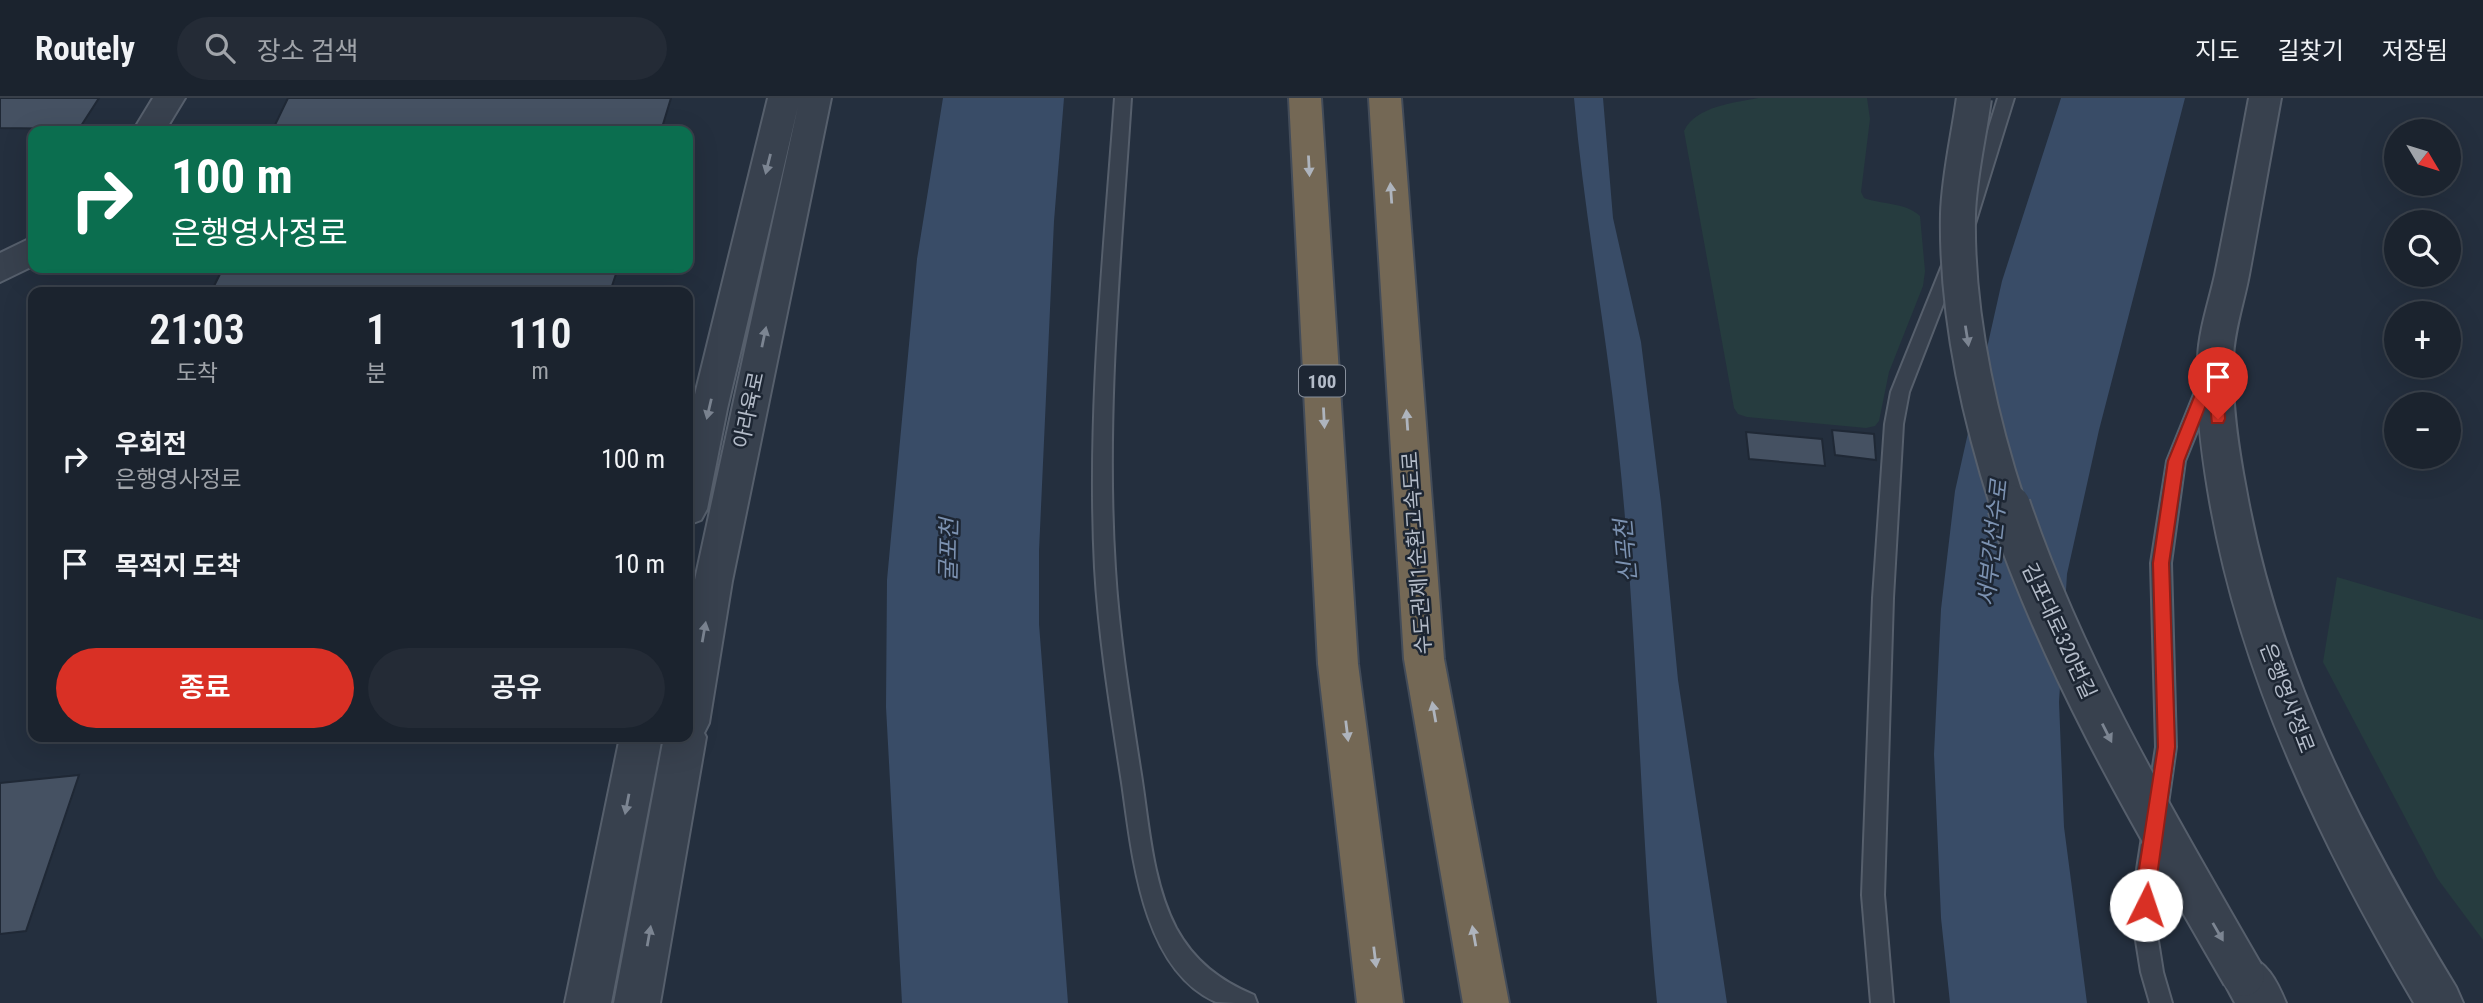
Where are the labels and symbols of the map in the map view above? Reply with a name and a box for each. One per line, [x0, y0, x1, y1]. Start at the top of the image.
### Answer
north arrow [2384, 119, 2460, 196]
one-way arrow [762, 153, 773, 175]
one-way arrow [1304, 155, 1315, 177]
one-way arrow [1385, 182, 1396, 204]
one-way arrow [1962, 325, 1973, 347]
one-way arrow [759, 326, 770, 348]
pin [2188, 347, 2248, 419]
road number: 100 [1299, 366, 1345, 396]
street label: 아라육로 [729, 370, 769, 450]
one-way arrow [703, 398, 714, 420]
one-way arrow [1319, 407, 1330, 429]
one-way arrow [1402, 409, 1413, 431]
street label: 수도권제1순환고속도로 [1398, 451, 1436, 655]
water label: 서부간선수로 [1973, 477, 2013, 608]
water label: 굴포천 [935, 515, 963, 582]
water label: 신곡천 [1610, 515, 1642, 584]
street label: 김포대로320번길 [2017, 559, 2101, 703]
one-way arrow [699, 621, 710, 643]
street label: 은행영사정로 [2255, 640, 2319, 756]
one-way arrow [1428, 701, 1439, 723]
one-way arrow [1341, 721, 1352, 743]
one-way arrow [2102, 723, 2113, 743]
one-way arrow [622, 793, 633, 815]
position arrow [2109, 868, 2183, 942]
one-way arrow [2212, 922, 2224, 941]
one-way arrow [644, 925, 655, 947]
one-way arrow [1468, 925, 1479, 947]
one-way arrow [1369, 946, 1380, 968]

